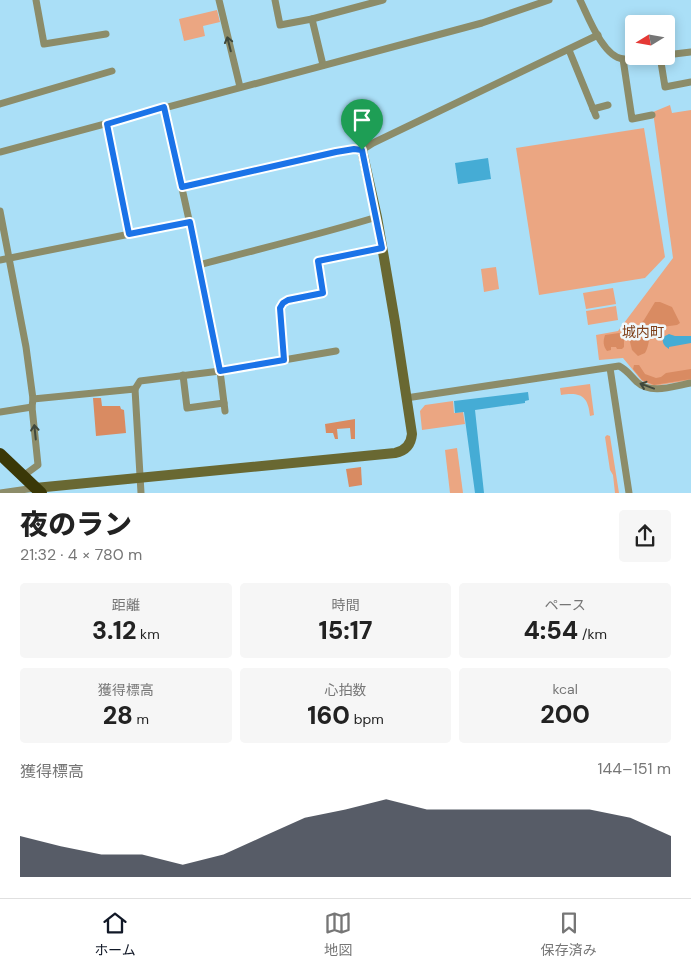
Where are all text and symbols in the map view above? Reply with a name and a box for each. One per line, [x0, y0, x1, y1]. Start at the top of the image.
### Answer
north arrow [625, 15, 675, 65]
map controls [625, 15, 675, 65]
one-way arrow [224, 36, 233, 52]
pin [341, 99, 383, 150]
icon: arrive [348, 106, 376, 134]
district label: 城内町 [622, 323, 664, 341]
one-way arrow [640, 381, 655, 390]
one-way arrow [30, 424, 40, 440]
text: 夜のラン [20, 506, 132, 543]
button: share [619, 510, 671, 562]
text: 21:32 · 4 × 780 m [20, 544, 142, 565]
text: 距離 [112, 596, 140, 614]
text: 時間 [331, 596, 359, 614]
text: ペース [545, 596, 586, 614]
text: 3.12 [92, 614, 136, 647]
text: 15:17 [319, 614, 372, 647]
text: 4:54 [523, 614, 578, 647]
text: km [136, 625, 160, 643]
text: /km [578, 625, 607, 643]
text: kcal [553, 680, 578, 698]
text: 獲得標高 [98, 681, 154, 699]
text: 心拍数 [324, 681, 366, 699]
text: 200 [540, 698, 590, 731]
text: 28 [103, 699, 133, 732]
text: 160 [307, 699, 350, 732]
text: m [133, 710, 149, 728]
text: bpm [350, 710, 384, 728]
text: 144–151 m [598, 758, 671, 779]
text: 獲得標高 [20, 761, 84, 782]
tab: ホーム [94, 909, 136, 959]
tab: 地図 [324, 909, 352, 959]
tab: 保存済み [541, 909, 597, 959]

